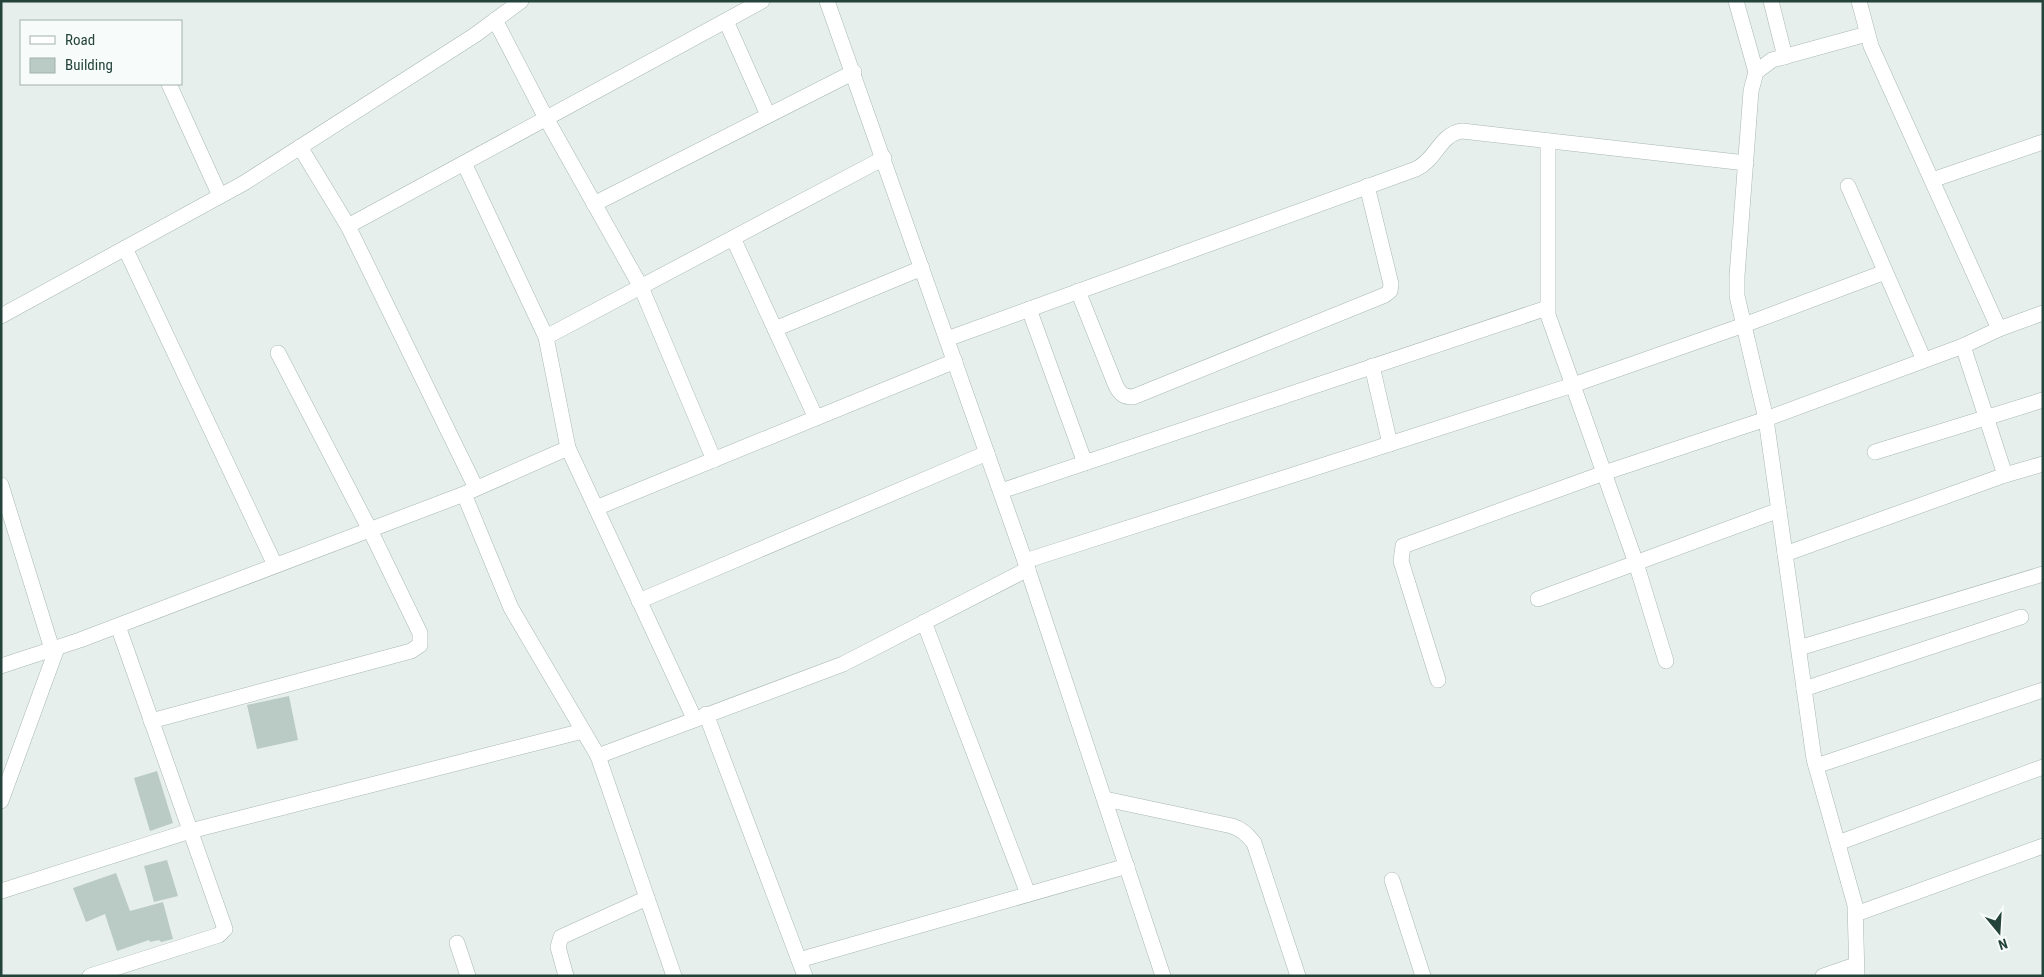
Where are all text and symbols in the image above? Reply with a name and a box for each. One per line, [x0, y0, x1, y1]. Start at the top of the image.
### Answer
legend [20, 20, 182, 85]
text: Road [65, 31, 95, 49]
text: Building [65, 56, 113, 74]
north arrow [1974, 907, 2024, 957]
text: N [1996, 935, 2010, 953]

